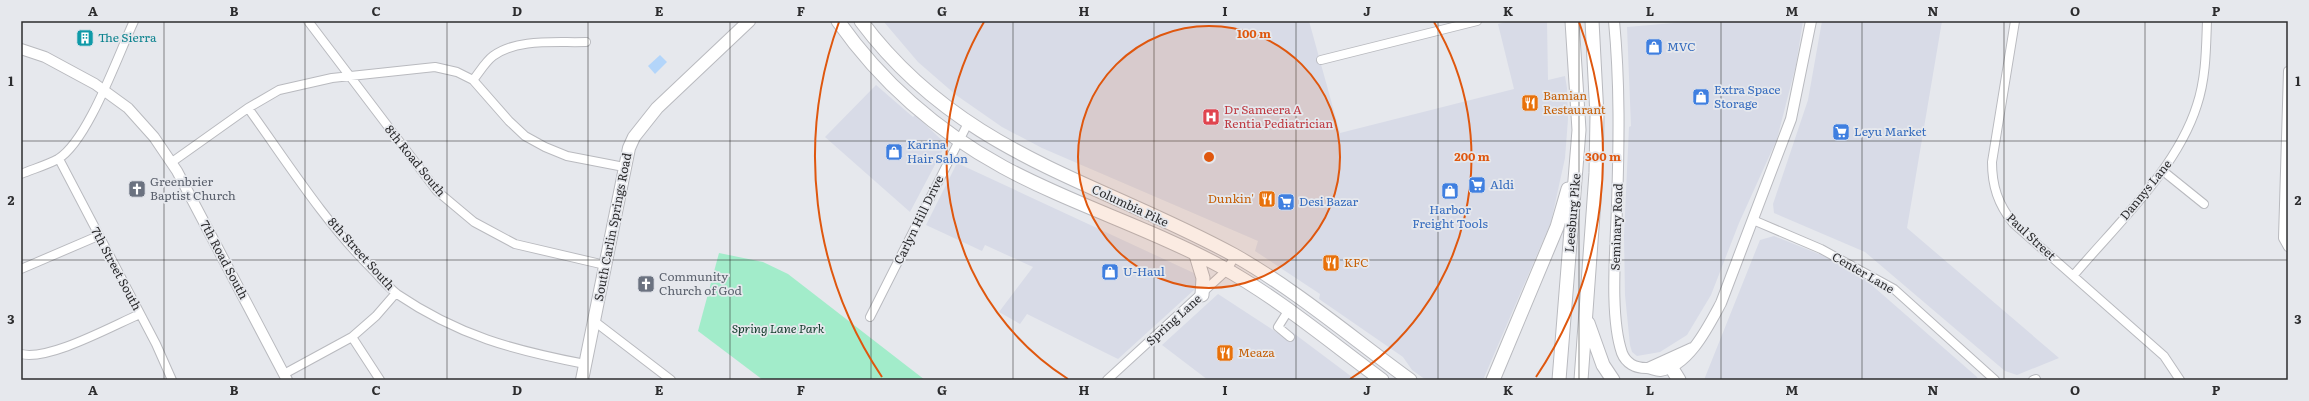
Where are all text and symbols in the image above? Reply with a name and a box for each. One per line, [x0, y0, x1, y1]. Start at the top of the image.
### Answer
text: A [88, 1, 98, 20]
text: B [230, 1, 239, 20]
text: C [371, 1, 381, 20]
text: D [512, 1, 522, 20]
text: E [655, 1, 664, 20]
text: F [797, 1, 805, 20]
text: G [937, 1, 947, 20]
text: H [1079, 1, 1090, 20]
text: I [1222, 1, 1228, 20]
text: J [1363, 1, 1371, 20]
text: K [1503, 1, 1514, 20]
text: L [1646, 1, 1654, 20]
text: M [1786, 1, 1799, 20]
text: N [1928, 1, 1939, 20]
text: O [2070, 1, 2080, 20]
text: P [2212, 1, 2221, 20]
text: 100 m [1237, 24, 1271, 42]
building icon: The Sierra [75, 28, 95, 48]
place label: The Sierra [98, 28, 157, 46]
shop icon: MVC [1644, 37, 1664, 57]
place label: MVC [1667, 37, 1696, 55]
text: 1 [8, 71, 14, 90]
text: 1 [2295, 71, 2301, 90]
place label: Extra Space Storage [1714, 80, 1781, 112]
place label: Bamian Restaurant [1543, 86, 1606, 118]
shop icon: Extra Space Storage [1691, 87, 1711, 107]
restaurant icon: Bamian Restaurant [1520, 93, 1540, 113]
place label: Dr Sameera A Rentia Pediatrician [1224, 100, 1333, 132]
hospital icon: Dr Sameera A Rentia Pediatrician [1201, 107, 1221, 127]
street label: 8th Road South [381, 121, 450, 200]
supermarket icon: Leyu Market [1831, 122, 1851, 142]
place label: Leyu Market [1854, 122, 1926, 140]
place label: Karina Hair Salon [907, 135, 968, 167]
shop icon: Karina Hair Salon [884, 142, 904, 162]
text: 200 m [1454, 147, 1490, 165]
text: 300 m [1585, 147, 1621, 165]
centre of rings [1202, 150, 1216, 164]
street label: South Carlin Springs Road [589, 151, 635, 302]
street label: Dannys Lane [2115, 155, 2175, 223]
place label: Greenbrier Baptist Church [150, 172, 236, 204]
street label: Carlyn Hill Drive [889, 172, 947, 267]
street label: Leesburg Pike [1560, 173, 1584, 253]
supermarket icon: Aldi [1467, 175, 1487, 195]
place label: Aldi [1490, 175, 1514, 193]
church icon: Greenbrier Baptist Church [127, 179, 147, 199]
street label: Columbia Pike [1089, 179, 1172, 231]
shop icon: Harbor Freight Tools [1440, 181, 1460, 201]
street label: Seminary Road [1605, 182, 1627, 271]
place label: Dunkin' [1208, 189, 1254, 207]
restaurant icon: Dunkin' [1257, 189, 1277, 209]
text: 2 [8, 190, 15, 209]
text: 2 [2295, 190, 2302, 209]
supermarket icon: Desi Bazar [1276, 192, 1296, 212]
place label: Desi Bazar [1299, 192, 1359, 210]
place label: Harbor Freight Tools [1412, 200, 1488, 232]
street label: Paul Street [2003, 209, 2061, 264]
street label: 8th Street South [324, 213, 399, 294]
street label: 7th Road South [197, 217, 253, 302]
street label: 7th Street South [87, 224, 146, 314]
street label: Center Lane [1829, 247, 1898, 297]
restaurant icon: KFC [1321, 253, 1341, 273]
place label: KFC [1344, 253, 1369, 271]
shop icon: U-Haul [1100, 262, 1120, 282]
place label: U-Haul [1123, 262, 1165, 280]
place label: Community Church of God [659, 267, 742, 299]
church icon: Community Church of God [636, 274, 656, 294]
street label: Spring Lane [1142, 289, 1205, 349]
text: 3 [7, 309, 15, 328]
text: 3 [2294, 309, 2302, 328]
park label: Spring Lane Park [732, 319, 825, 337]
restaurant icon: Meaza [1215, 343, 1235, 363]
place label: Meaza [1238, 343, 1275, 361]
text: A [88, 380, 98, 399]
text: B [230, 380, 239, 399]
text: C [371, 380, 381, 399]
text: D [512, 380, 522, 399]
text: E [655, 380, 664, 399]
text: F [797, 380, 805, 399]
text: G [937, 380, 947, 399]
text: H [1079, 380, 1090, 399]
text: I [1222, 380, 1228, 399]
text: J [1363, 380, 1371, 399]
text: K [1503, 380, 1514, 399]
text: L [1646, 380, 1654, 399]
text: M [1786, 380, 1799, 399]
text: N [1928, 380, 1939, 399]
text: O [2070, 380, 2080, 399]
text: P [2212, 380, 2221, 399]

